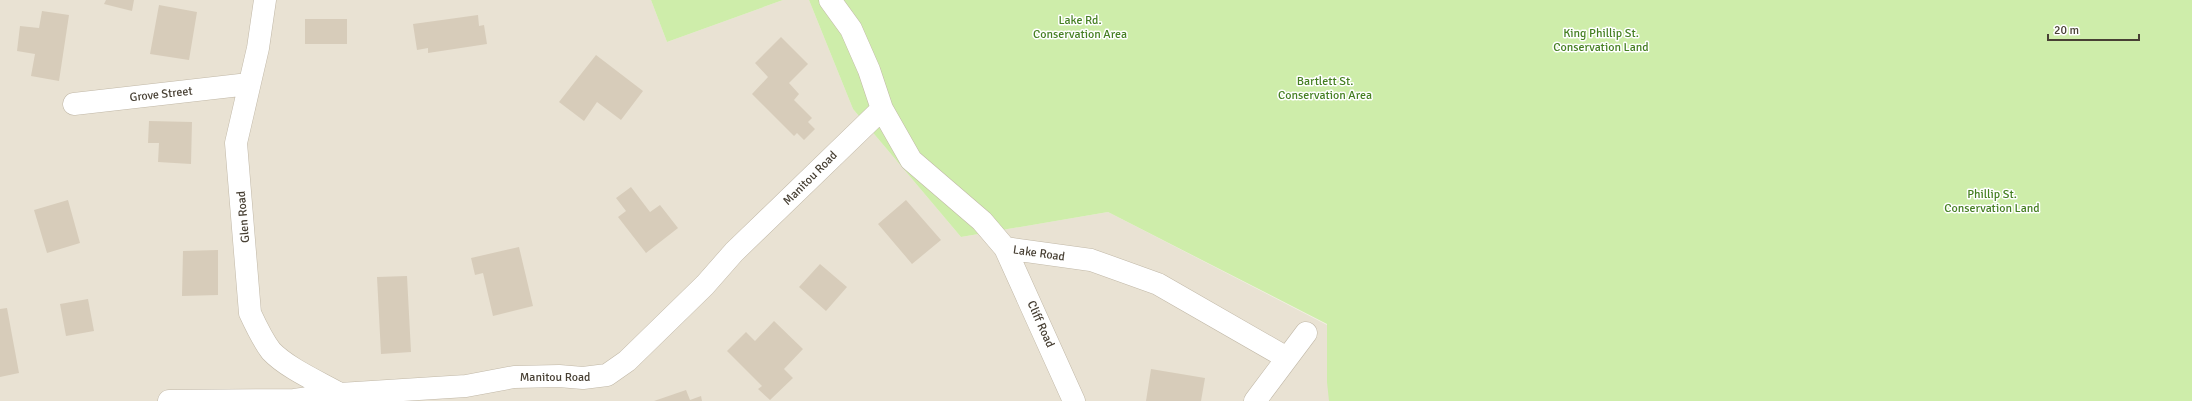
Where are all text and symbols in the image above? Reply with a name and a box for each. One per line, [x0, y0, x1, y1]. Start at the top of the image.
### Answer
park label: Lake Rd. Conservation Area [1033, 13, 1127, 42]
scale bar [2048, 16, 2139, 42]
text: 20 m [2054, 23, 2079, 38]
park label: King Phillip St. Conservation Land [1553, 26, 1649, 55]
park label: Bartlett St. Conservation Area [1278, 74, 1372, 103]
street label: Grove Street [129, 84, 193, 105]
street label: Manitou Road [780, 148, 841, 209]
park label: Phillip St. Conservation Land [1944, 187, 2040, 216]
street label: Glen Road [234, 190, 253, 244]
street label: Lake Road [1012, 242, 1066, 265]
street label: Cliff Road [1024, 298, 1058, 350]
street label: Manitou Road [520, 370, 590, 385]

